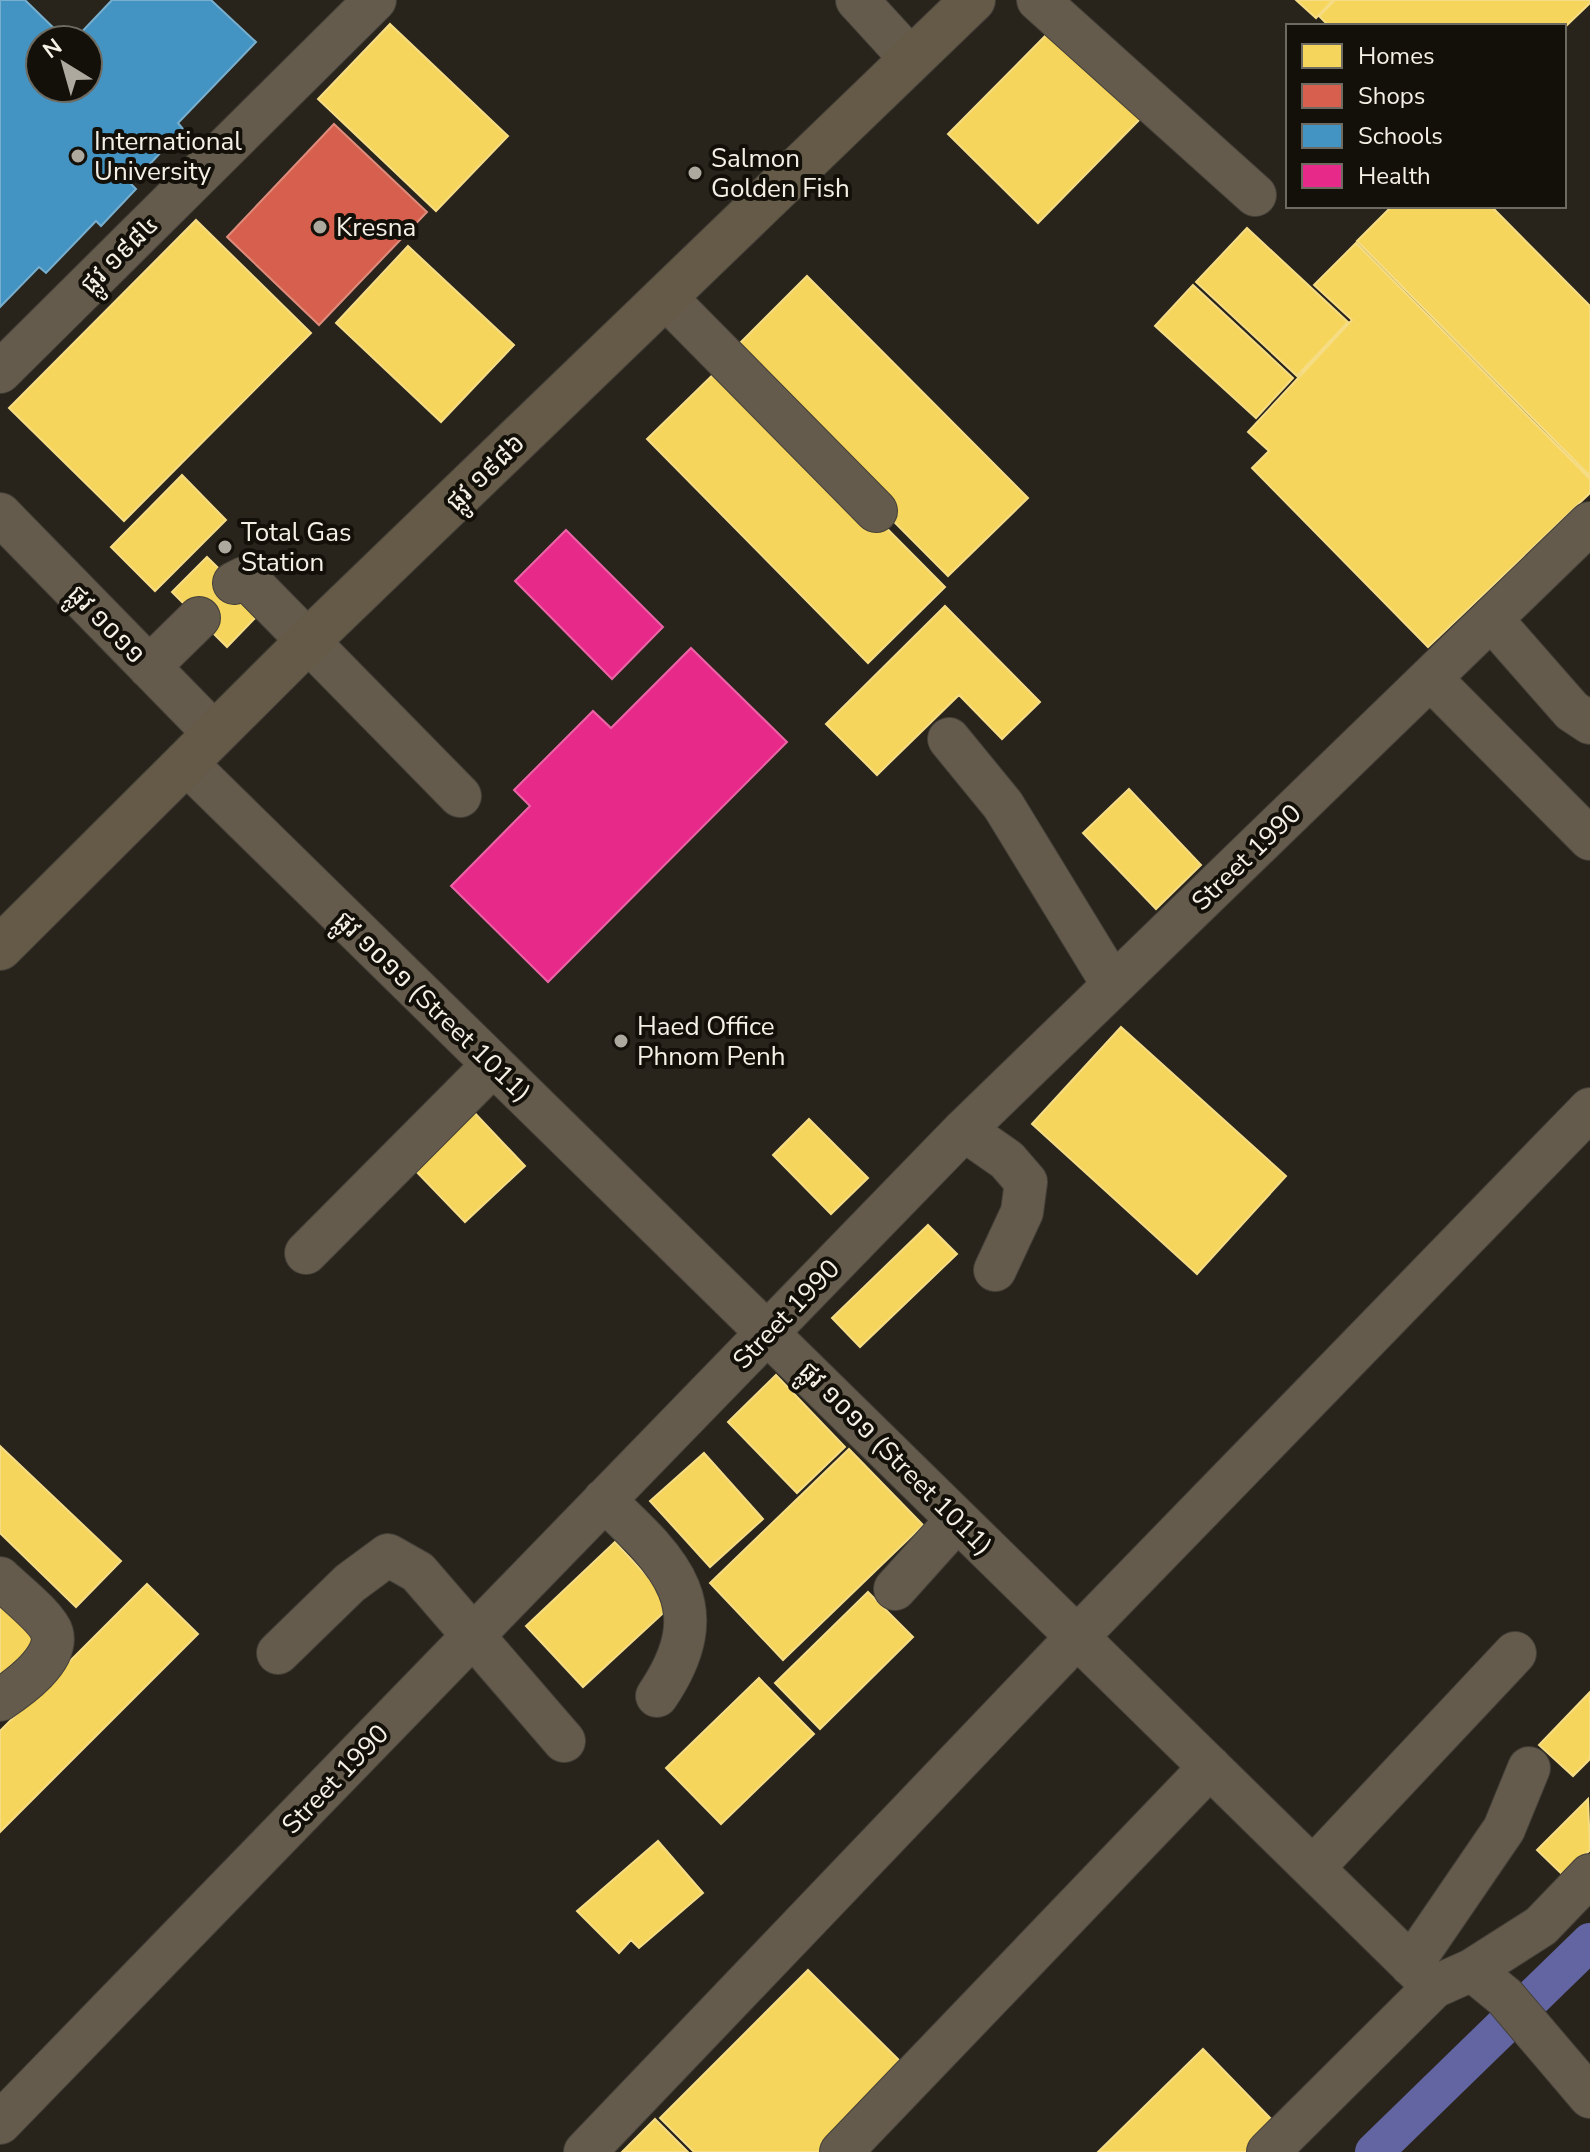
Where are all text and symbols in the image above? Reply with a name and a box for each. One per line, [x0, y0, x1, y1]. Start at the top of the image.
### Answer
north arrow [24, 24, 104, 104]
legend [1286, 24, 1566, 208]
text: N [37, 32, 68, 66]
text: Homes [1358, 40, 1434, 72]
text: Shops [1358, 80, 1425, 112]
text: Schools [1358, 120, 1443, 152]
place label: International University [94, 124, 242, 189]
place label: Salmon Golden Fish [711, 141, 850, 206]
marker: International University [69, 147, 87, 165]
text: Health [1358, 160, 1431, 192]
marker: Salmon Golden Fish [686, 164, 704, 182]
street label: ផ្លូវ ១៩៨៤ [72, 207, 170, 305]
place label: Kresna [336, 210, 416, 245]
marker: Kresna [311, 218, 329, 236]
street label: ផ្លូវ ១៩៨៦ [438, 426, 537, 523]
place label: Total Gas Station [241, 515, 351, 580]
marker: Total Gas Station [216, 538, 234, 556]
street label: ផ្លូវ ១០១១ [56, 577, 153, 676]
street label: Street 1990 [1184, 796, 1309, 919]
street label: ផ្លូវ ១០១១ (Street 1011) [323, 903, 539, 1114]
place label: Haed Office Phnom Penh [637, 1009, 786, 1074]
marker: Haed Office Phnom Penh [612, 1032, 630, 1050]
street label: Street 1990 [725, 1252, 848, 1377]
street label: ផ្លូវ ១០១១ (Street 1011) [787, 1354, 1000, 1567]
street label: Street 1990 [274, 1717, 397, 1842]

